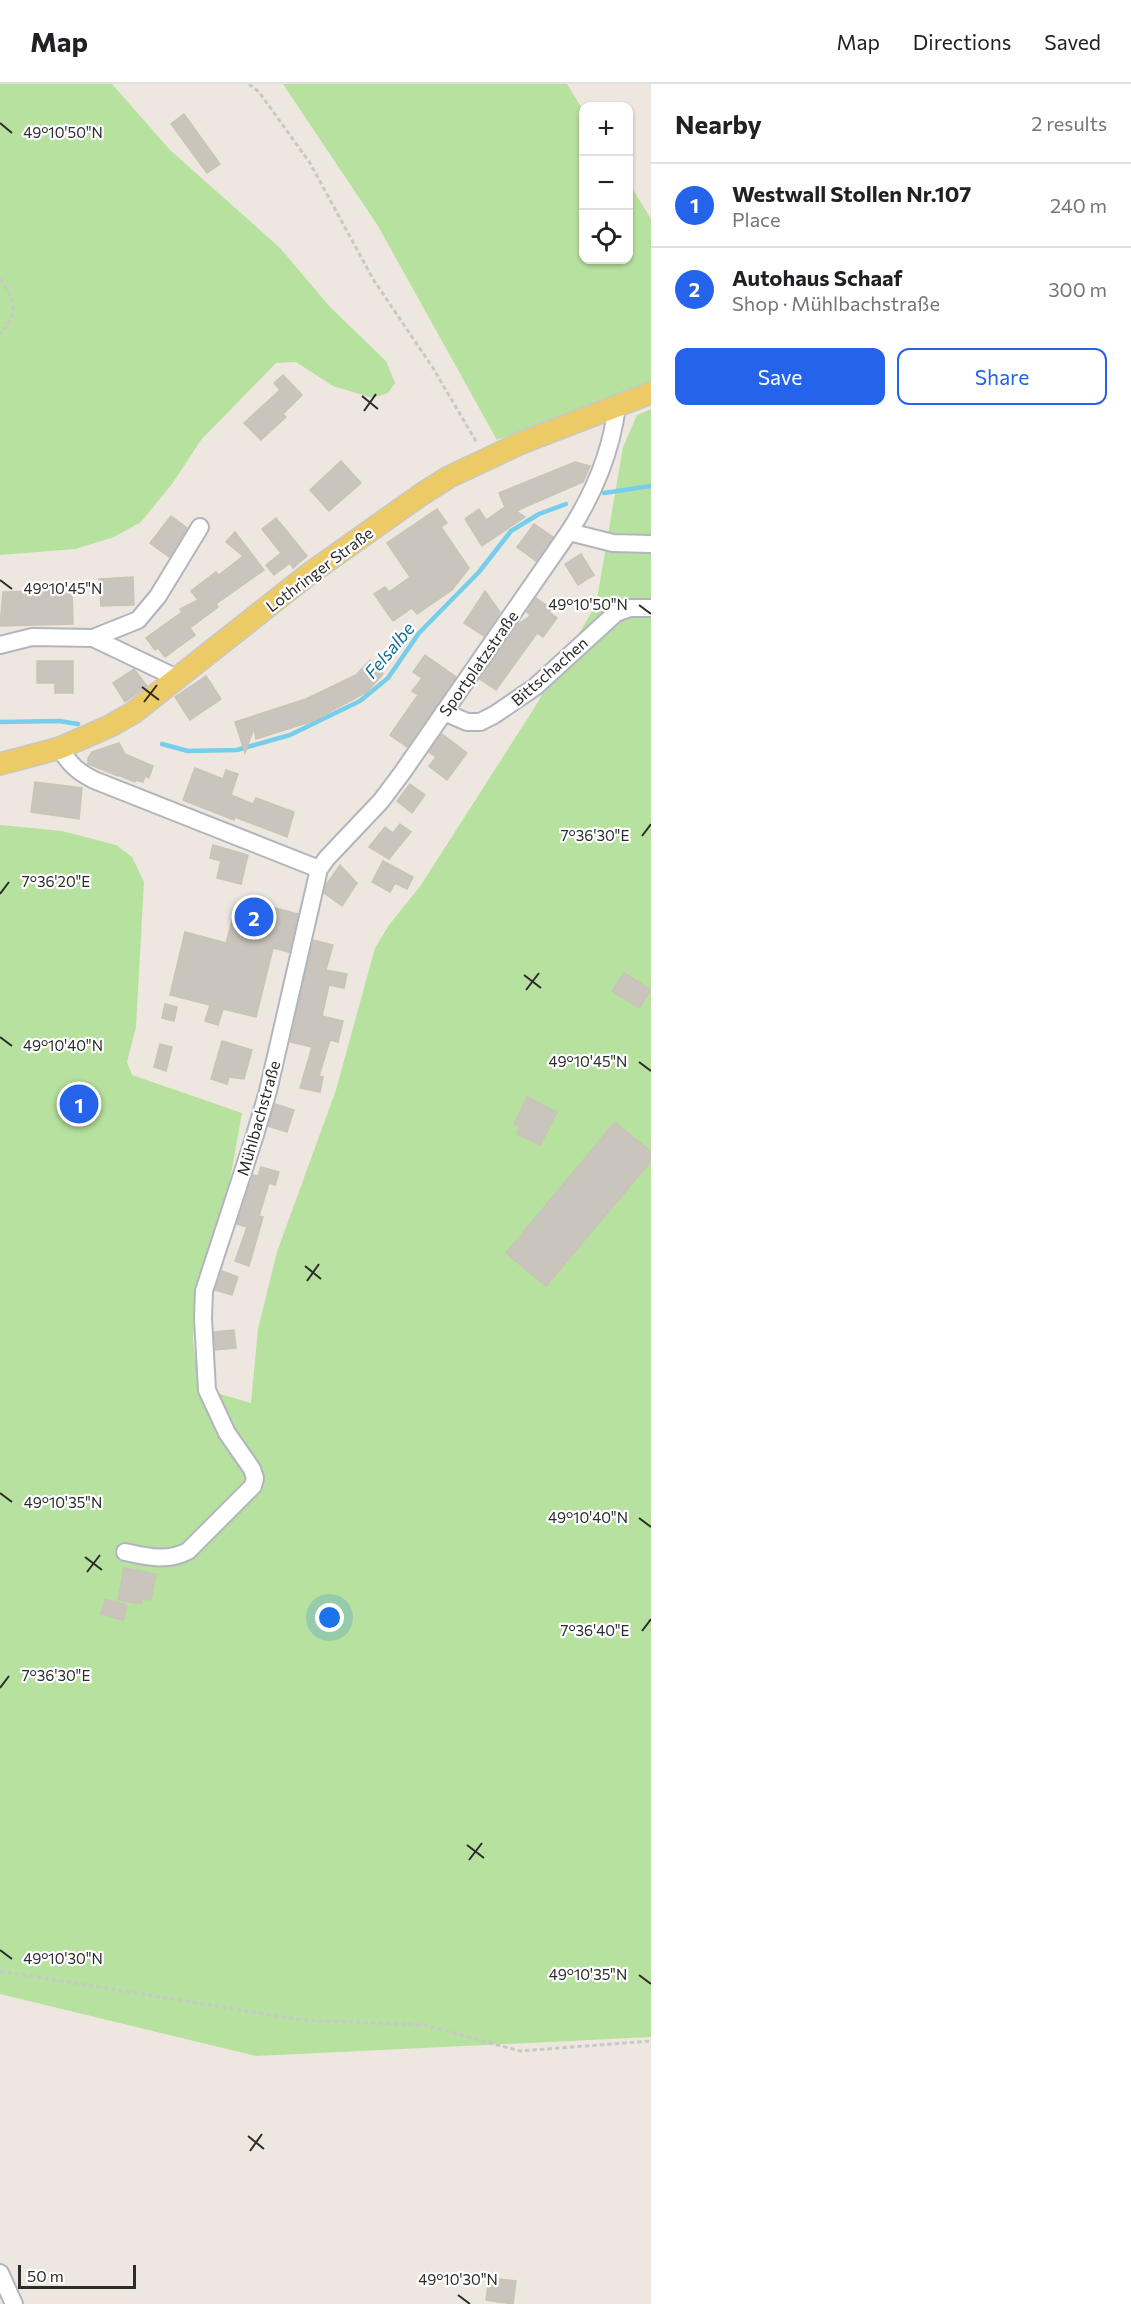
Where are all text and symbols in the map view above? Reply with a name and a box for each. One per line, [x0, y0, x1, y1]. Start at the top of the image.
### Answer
text: Map [30, 24, 88, 58]
text: Map [837, 29, 880, 54]
text: Directions [913, 29, 1011, 54]
text: Saved [1044, 29, 1101, 54]
map controls [579, 102, 633, 264]
button: + [579, 102, 633, 156]
text: Nearby [675, 108, 762, 139]
text: 2 results [1031, 111, 1107, 135]
text: 49°10'50"N [23, 123, 103, 141]
button: − [579, 156, 633, 210]
text: Westwall Stollen Nr.107 [732, 180, 971, 207]
text: 1 [690, 193, 699, 217]
text: 240 m [1050, 193, 1107, 217]
text: Place [732, 207, 781, 231]
button: locate [579, 210, 633, 264]
text: Autohaus Schaaf [732, 264, 903, 291]
text: 2 [689, 277, 700, 301]
text: 300 m [1048, 277, 1107, 301]
text: Shop · Mühlbachstraße [732, 291, 940, 315]
button: Save [675, 348, 885, 405]
button: Share [897, 348, 1107, 405]
street label: Lothringer Straße [262, 523, 376, 615]
text: 49°10'45"N [24, 579, 102, 597]
text: 49°10'50"N [548, 595, 628, 613]
street label: Sportplatzstraße [435, 607, 521, 719]
water label: Felsalbe [359, 617, 419, 682]
street label: Bittschachen [507, 633, 591, 709]
text: 7°36'30"E [561, 826, 629, 844]
text: 7°36'20"E [22, 872, 90, 890]
pin: 2 [234, 894, 274, 940]
text: 49°10'40"N [23, 1036, 103, 1054]
text: 49°10'45"N [549, 1052, 627, 1070]
street label: Mühlbachstraße [232, 1058, 284, 1178]
pin: 1 [60, 1082, 98, 1126]
text: 49°10'35"N [24, 1493, 102, 1511]
text: 49°10'40"N [548, 1508, 628, 1526]
your location [315, 1603, 344, 1632]
text: 7°36'40"E [560, 1621, 630, 1639]
text: 7°36'30"E [22, 1666, 90, 1684]
text: 49°10'30"N [23, 1949, 103, 1967]
text: 49°10'35"N [549, 1965, 627, 1983]
scale bar [18, 2262, 136, 2290]
text: 50 m [27, 2266, 64, 2285]
text: 49°10'30"N [418, 2270, 498, 2288]

